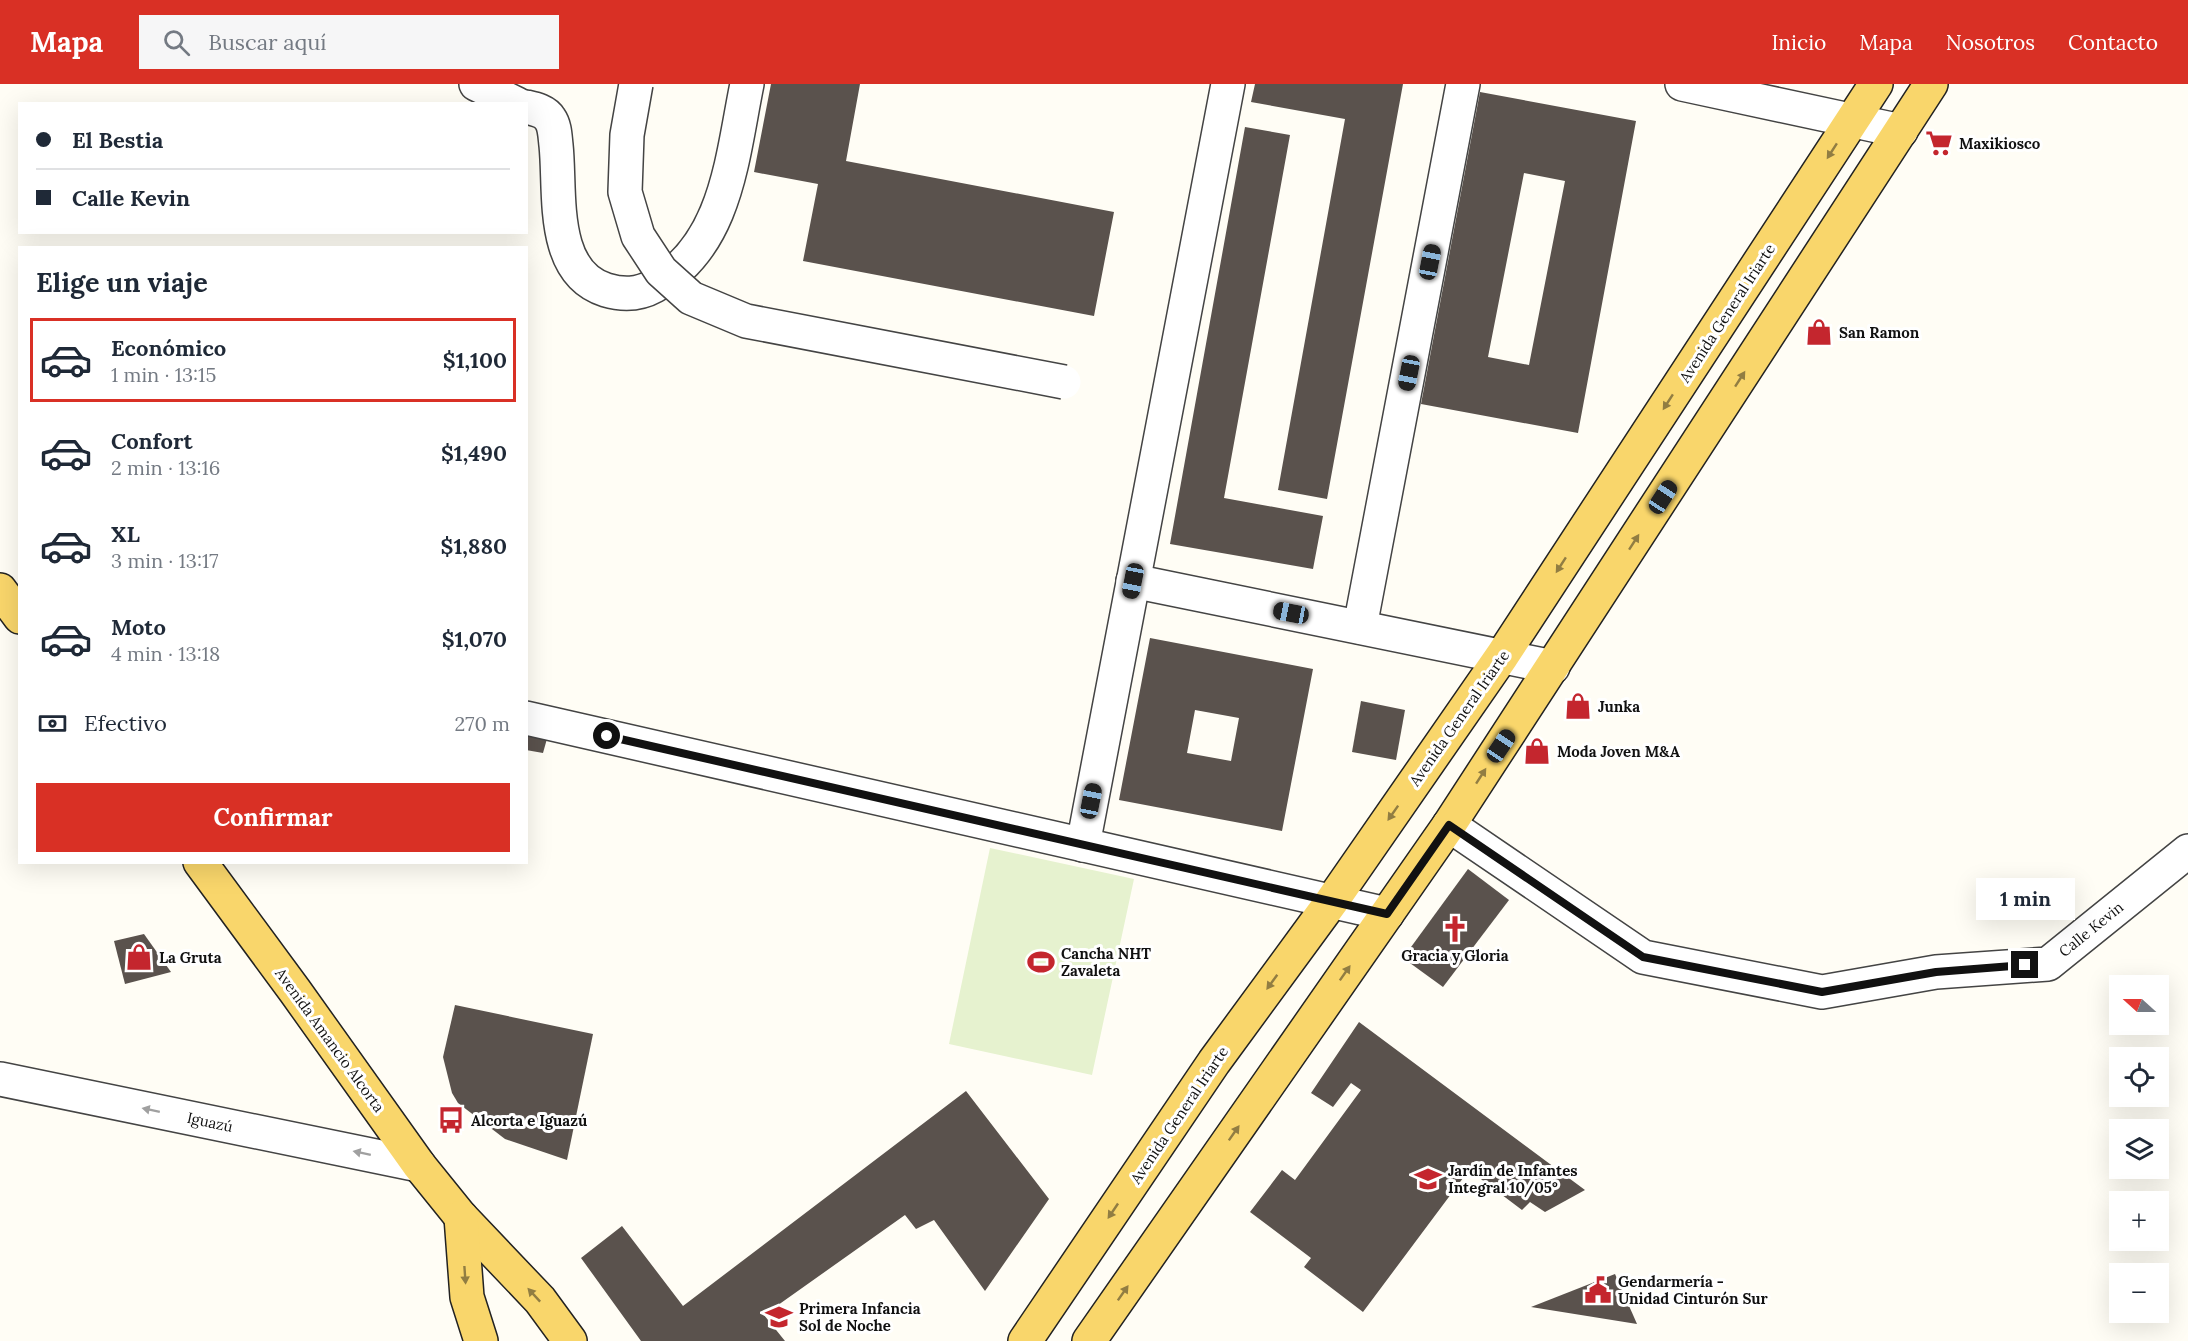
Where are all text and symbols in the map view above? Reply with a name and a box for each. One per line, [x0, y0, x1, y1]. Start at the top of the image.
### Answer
search box [139, 15, 559, 69]
text: Mapa [30, 24, 103, 60]
icon: search [160, 26, 193, 59]
text: Buscar aquí [208, 28, 327, 56]
text: Inicio [1771, 29, 1826, 56]
text: Mapa [1859, 29, 1913, 56]
text: Nosotros [1946, 29, 2035, 56]
text: Contacto [2068, 29, 2158, 56]
text: El Bestia [72, 126, 163, 154]
supermarket icon: Maxikiosco [1924, 128, 1954, 158]
place label: Maxikiosco [1959, 134, 2041, 153]
one-way arrow [1827, 142, 1838, 159]
text: Calle Kevin [72, 184, 190, 212]
street label: Avenida General Iriarte [1674, 240, 1779, 387]
car [1418, 243, 1442, 281]
text: Elige un viaje [36, 265, 208, 299]
shop icon: San Ramon [1804, 317, 1834, 347]
place label: San Ramon [1839, 323, 1920, 342]
icon: car [39, 333, 93, 387]
text: Económico [111, 334, 226, 362]
text: $1,100 [443, 346, 507, 374]
car [1397, 354, 1421, 392]
text: 1 min · 13:15 [111, 362, 216, 387]
one-way arrow [1734, 371, 1746, 387]
one-way arrow [1663, 394, 1674, 410]
icon: car [39, 426, 93, 480]
text: Confort [111, 427, 193, 455]
text: $1,490 [441, 439, 507, 467]
text: 2 min · 13:16 [111, 455, 220, 480]
car [1646, 477, 1680, 517]
icon: car [39, 519, 93, 573]
text: XL [111, 520, 140, 548]
text: $1,880 [440, 532, 507, 560]
one-way arrow [1628, 534, 1639, 550]
text: 3 min · 13:17 [111, 548, 218, 573]
one-way arrow [1556, 557, 1567, 573]
car [1121, 562, 1145, 600]
car [1272, 601, 1310, 625]
icon: car [39, 612, 93, 666]
text: Moto [111, 613, 166, 641]
text: $1,070 [442, 625, 507, 653]
text: 4 min · 13:18 [111, 641, 220, 666]
street label: Avenida General Iriarte [1404, 646, 1513, 790]
shop icon: Junka [1563, 691, 1593, 721]
place label: Junka [1598, 697, 1640, 716]
icon: cash [36, 707, 69, 740]
text: Efectivo [84, 709, 167, 737]
text: 270 m [454, 711, 510, 736]
route start [593, 722, 620, 749]
car [1483, 726, 1519, 766]
shop icon: Moda Joven M&A [1522, 736, 1552, 766]
place label: Moda Joven M&A [1557, 742, 1680, 761]
one-way arrow [1475, 768, 1486, 784]
car [1079, 782, 1103, 820]
button: Confirmar [36, 783, 510, 852]
one-way arrow [1388, 805, 1399, 821]
callout: 1 min [1976, 878, 2074, 920]
text: 1 min [2000, 886, 2051, 911]
street label: Calle Kevin [2055, 897, 2127, 961]
church icon: Gracia y Gloria [1440, 914, 1470, 944]
shop icon: La Gruta [124, 942, 154, 972]
place label: Cancha NHT Zavaleta [1061, 944, 1151, 980]
place label: Gracia y Gloria [1401, 946, 1509, 965]
sports icon: Cancha NHT Zavaleta [1026, 947, 1056, 977]
place label: La Gruta [159, 948, 222, 967]
route end [2011, 951, 2038, 978]
street label: Avenida Amancio Alcorta [271, 963, 389, 1116]
one-way arrow [1339, 965, 1350, 981]
one-way arrow [1267, 975, 1279, 990]
north arrow [2109, 975, 2169, 1035]
map controls [2109, 975, 2169, 1323]
street label: Avenida General Iriarte [1125, 1043, 1232, 1188]
button: locate [2109, 1047, 2169, 1107]
one-way arrow [141, 1105, 160, 1114]
bus stop icon: Alcorta e Iguazú [436, 1105, 466, 1135]
street label: Iguazú [185, 1108, 235, 1136]
place label: Alcorta e Iguazú [471, 1111, 587, 1130]
button: layers [2109, 1119, 2169, 1179]
one-way arrow [1228, 1125, 1239, 1141]
one-way arrow [352, 1148, 371, 1157]
place label: Jardín de Infantes Integral 10/05° [1448, 1161, 1578, 1198]
school or university icon: Jardín de Infantes Integral 10/05° [1413, 1164, 1443, 1194]
button: + [2109, 1191, 2169, 1251]
one-way arrow [1107, 1203, 1119, 1219]
button: − [2109, 1263, 2169, 1323]
one-way arrow [460, 1266, 470, 1285]
place label: Gendarmería - Unidad Cinturón Sur [1618, 1272, 1769, 1308]
public building icon: Gendarmería - Unidad Cinturón Sur [1583, 1275, 1613, 1305]
one-way arrow [1117, 1285, 1128, 1301]
one-way arrow [528, 1288, 542, 1302]
place label: Primera Infancia Sol de Noche [799, 1299, 921, 1335]
school or university icon: Primera Infancia Sol de Noche [764, 1302, 794, 1332]

